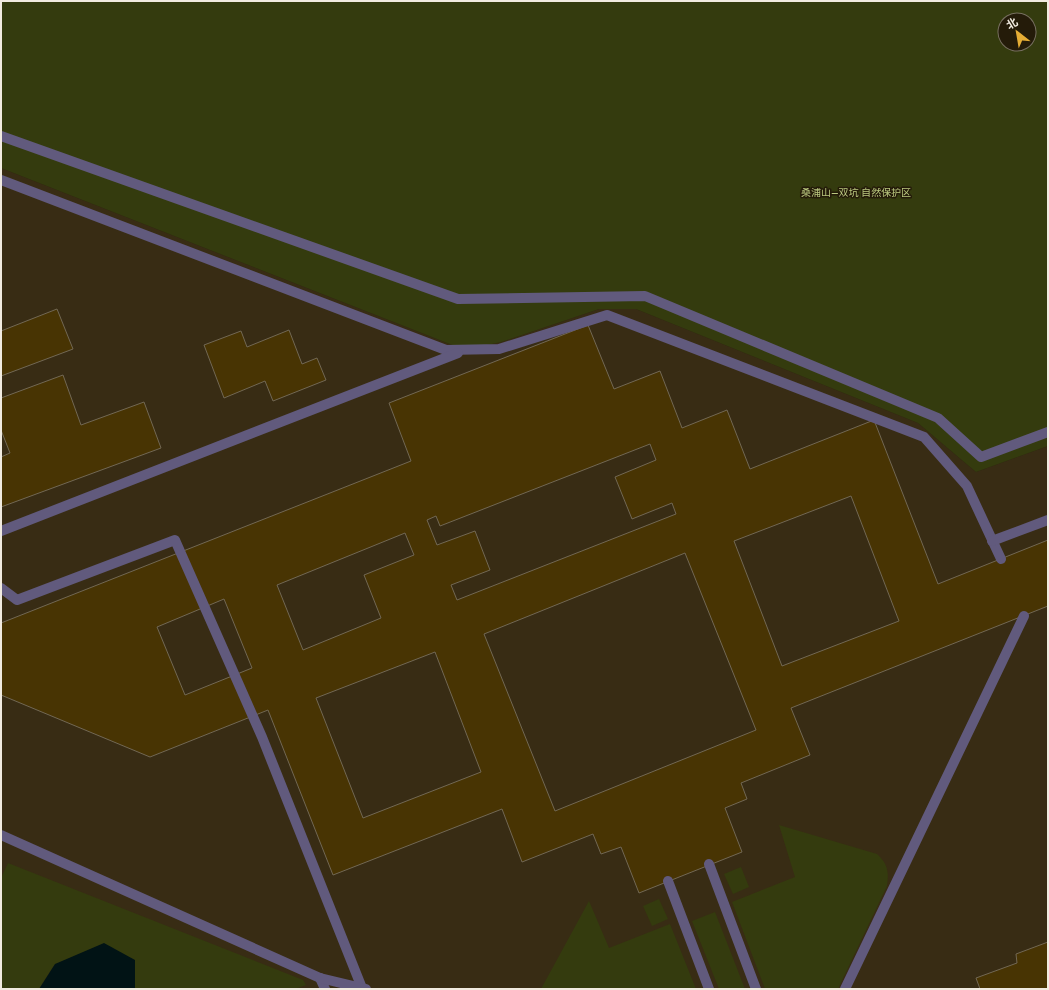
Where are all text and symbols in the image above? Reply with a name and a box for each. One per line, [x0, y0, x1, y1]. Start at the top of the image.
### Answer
north arrow [997, 12, 1037, 52]
text: 北 [1004, 15, 1020, 32]
park label: 桑浦山—双坑 自然保护区 [801, 187, 911, 199]

